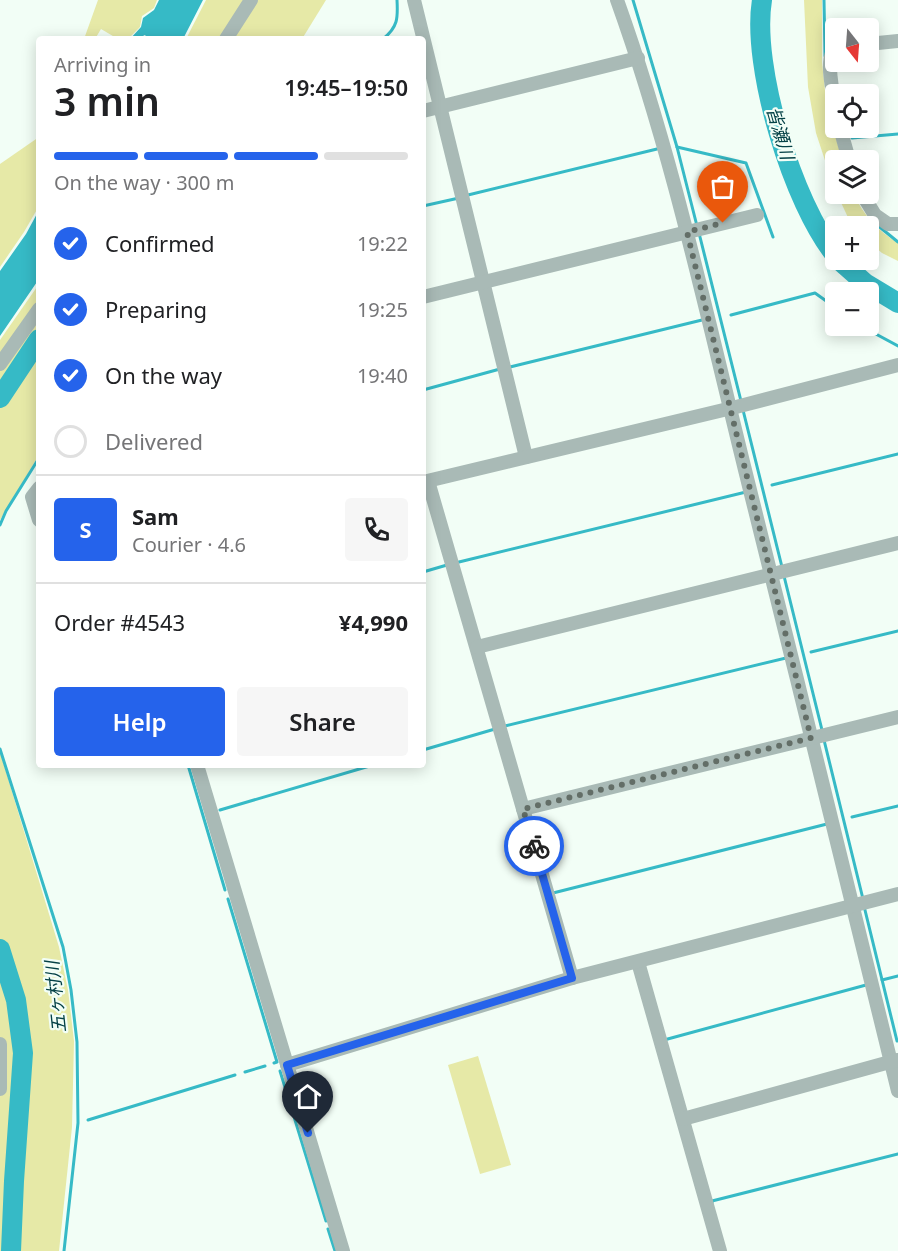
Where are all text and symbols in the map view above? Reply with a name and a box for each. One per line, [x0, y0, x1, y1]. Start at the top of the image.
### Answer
north arrow [825, 18, 879, 72]
map controls [825, 18, 879, 336]
text: Arriving in [54, 51, 151, 78]
text: 19:45–19:50 [284, 72, 408, 102]
text: 3 min [54, 74, 160, 127]
button: locate [825, 84, 879, 138]
water label: 皆瀬川 [762, 104, 801, 164]
button: layers [825, 150, 879, 204]
pin [697, 161, 748, 223]
text: On the way · 300 m [54, 169, 234, 196]
icon: bag [706, 170, 739, 203]
button: + [825, 216, 879, 270]
icon: check [54, 227, 87, 260]
text: Confirmed [105, 228, 215, 258]
text: 19:22 [357, 230, 408, 257]
button: − [825, 282, 879, 336]
icon: check [54, 293, 87, 326]
text: Preparing [105, 294, 207, 324]
text: 19:25 [357, 296, 408, 323]
icon: check [54, 359, 87, 392]
text: On the way [105, 360, 222, 390]
text: 19:40 [357, 362, 408, 389]
text: Delivered [105, 426, 203, 456]
button: phone [345, 498, 408, 561]
text: Sam [132, 501, 179, 531]
text: S [79, 514, 92, 544]
text: Courier · 4.6 [132, 531, 246, 558]
text: Order #4543 [54, 607, 185, 637]
text: ¥4,990 [339, 607, 408, 637]
button: Help [54, 687, 225, 756]
button: Share [237, 687, 408, 756]
courier [504, 816, 564, 876]
icon: bike [518, 830, 551, 863]
water label: 五ヶ村川 [39, 958, 71, 1034]
pin [282, 1071, 333, 1133]
icon: home [291, 1080, 324, 1113]

